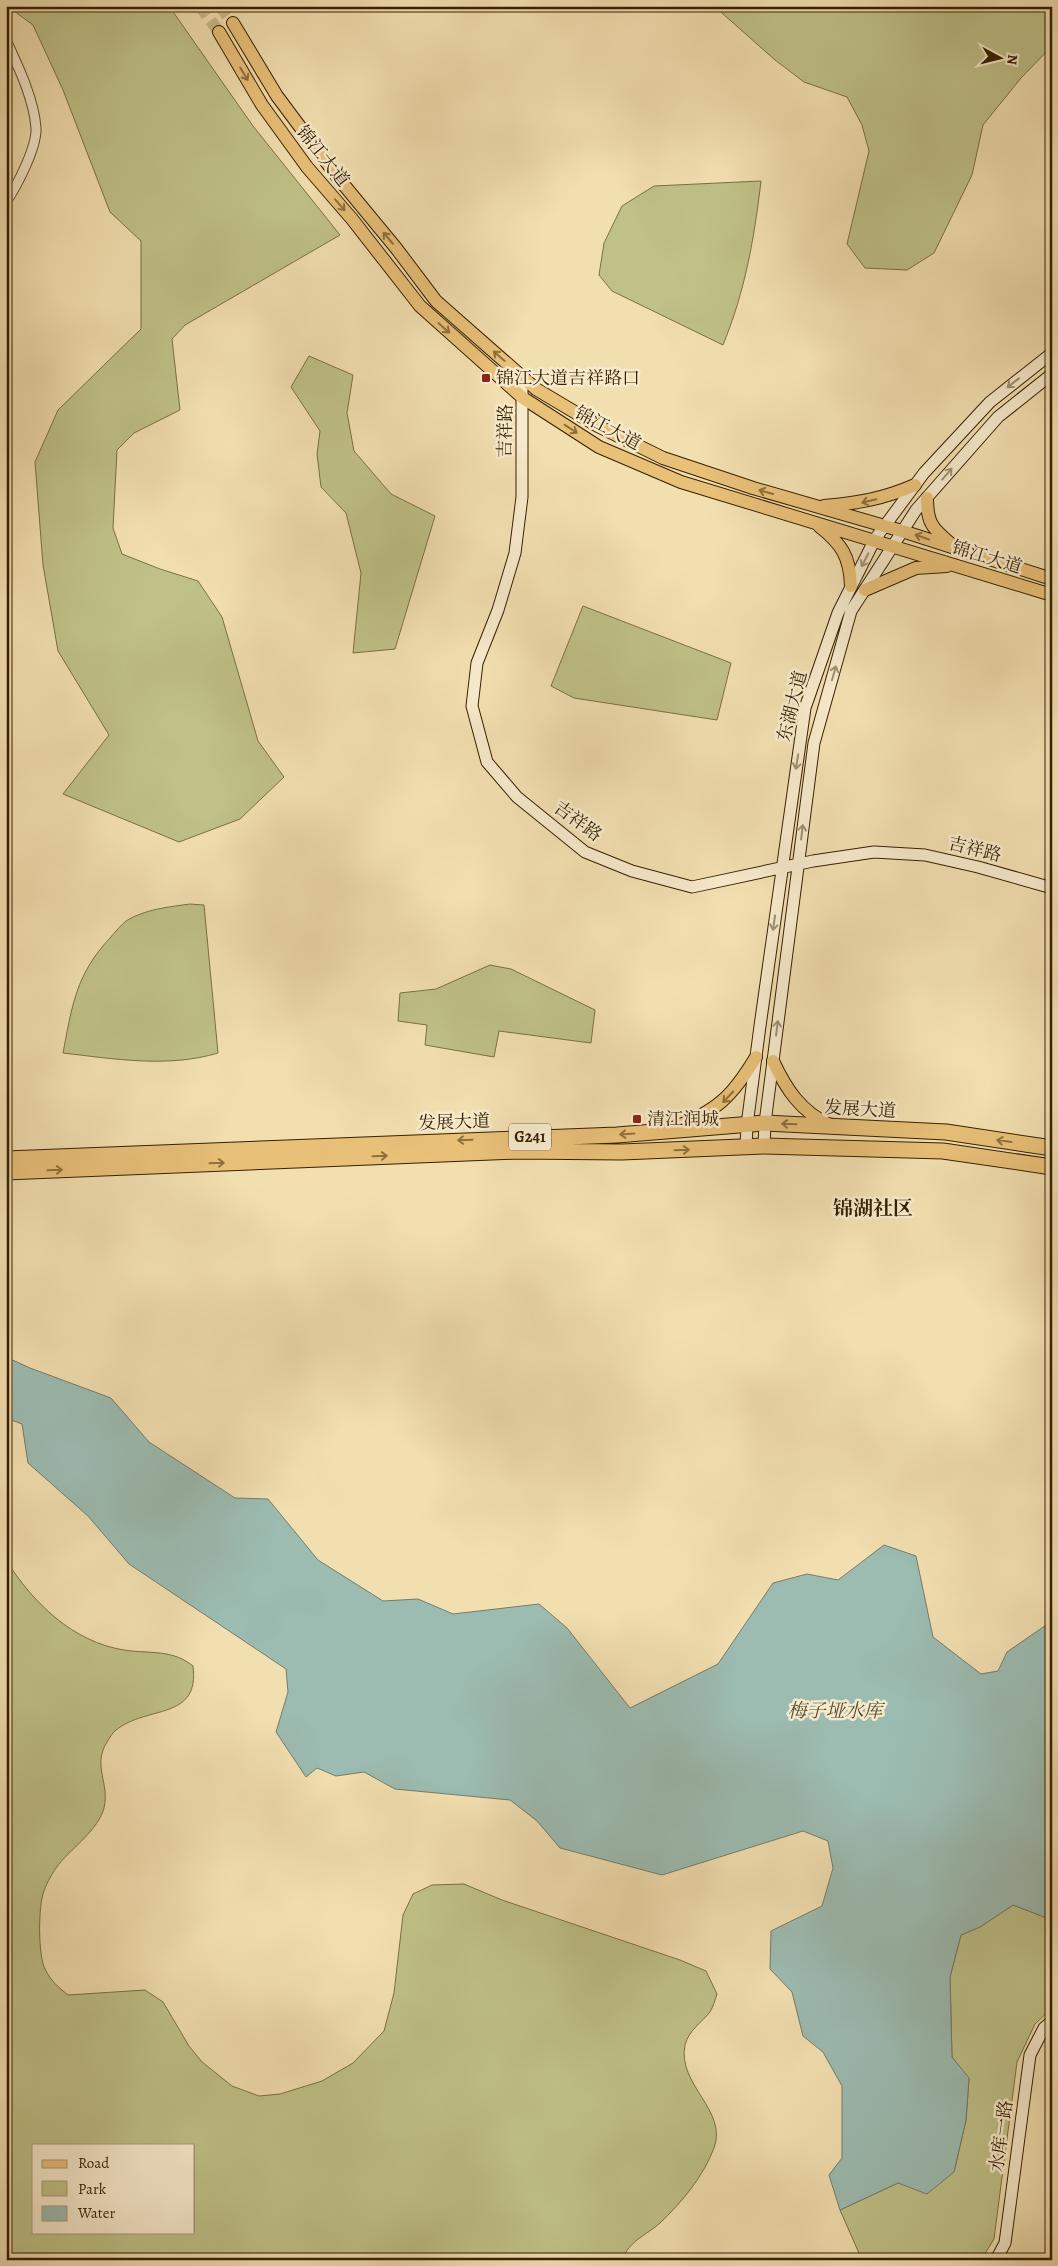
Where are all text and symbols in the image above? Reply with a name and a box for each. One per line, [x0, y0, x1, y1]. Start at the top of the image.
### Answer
north arrow [976, 32, 1026, 82]
text: N [1002, 53, 1022, 66]
one-way arrow [239, 67, 249, 81]
street label: 锦江大道 [291, 120, 355, 192]
one-way arrow [334, 198, 345, 211]
one-way arrow [382, 232, 394, 245]
one-way arrow [438, 323, 451, 334]
one-way arrow [493, 350, 506, 362]
place label: 锦江大道吉祥路口 [496, 366, 640, 390]
marker: 锦江大道吉祥路口 [480, 372, 492, 384]
one-way arrow [1007, 378, 1020, 389]
street label: 锦江大道 [571, 401, 645, 455]
street label: 吉祥路 [493, 404, 517, 458]
one-way arrow [564, 425, 578, 435]
one-way arrow [941, 468, 952, 481]
one-way arrow [758, 487, 774, 497]
one-way arrow [862, 497, 878, 506]
one-way arrow [914, 532, 930, 542]
street label: 锦江大道 [949, 535, 1025, 579]
one-way arrow [860, 552, 870, 567]
one-way arrow [829, 666, 839, 682]
street label: 东湖大道 [772, 668, 812, 744]
one-way arrow [791, 754, 801, 770]
street label: 吉祥路 [549, 795, 607, 847]
one-way arrow [797, 825, 807, 841]
street label: 吉祥路 [946, 831, 1004, 867]
one-way arrow [769, 915, 779, 931]
one-way arrow [772, 1021, 782, 1037]
one-way arrow [722, 1090, 734, 1103]
street label: 发展大道 [823, 1095, 897, 1123]
place label: 清江润城 [647, 1107, 719, 1131]
street label: 发展大道 [418, 1109, 490, 1135]
marker: 清江润城 [631, 1113, 643, 1125]
one-way arrow [782, 1120, 798, 1129]
road number: G241 [509, 1124, 551, 1150]
one-way arrow [620, 1129, 636, 1139]
one-way arrow [457, 1135, 474, 1145]
one-way arrow [996, 1135, 1012, 1145]
one-way arrow [674, 1145, 690, 1154]
one-way arrow [371, 1152, 387, 1161]
one-way arrow [209, 1158, 225, 1168]
one-way arrow [47, 1165, 63, 1174]
district label: 锦湖社区 [833, 1195, 913, 1222]
water label: 梅子垭水库 [787, 1698, 885, 1724]
street label: 水库一路 [984, 2099, 1018, 2173]
legend [32, 2144, 195, 2234]
text: Road [78, 2153, 110, 2173]
text: Park [78, 2179, 107, 2199]
text: Water [77, 2203, 115, 2223]

